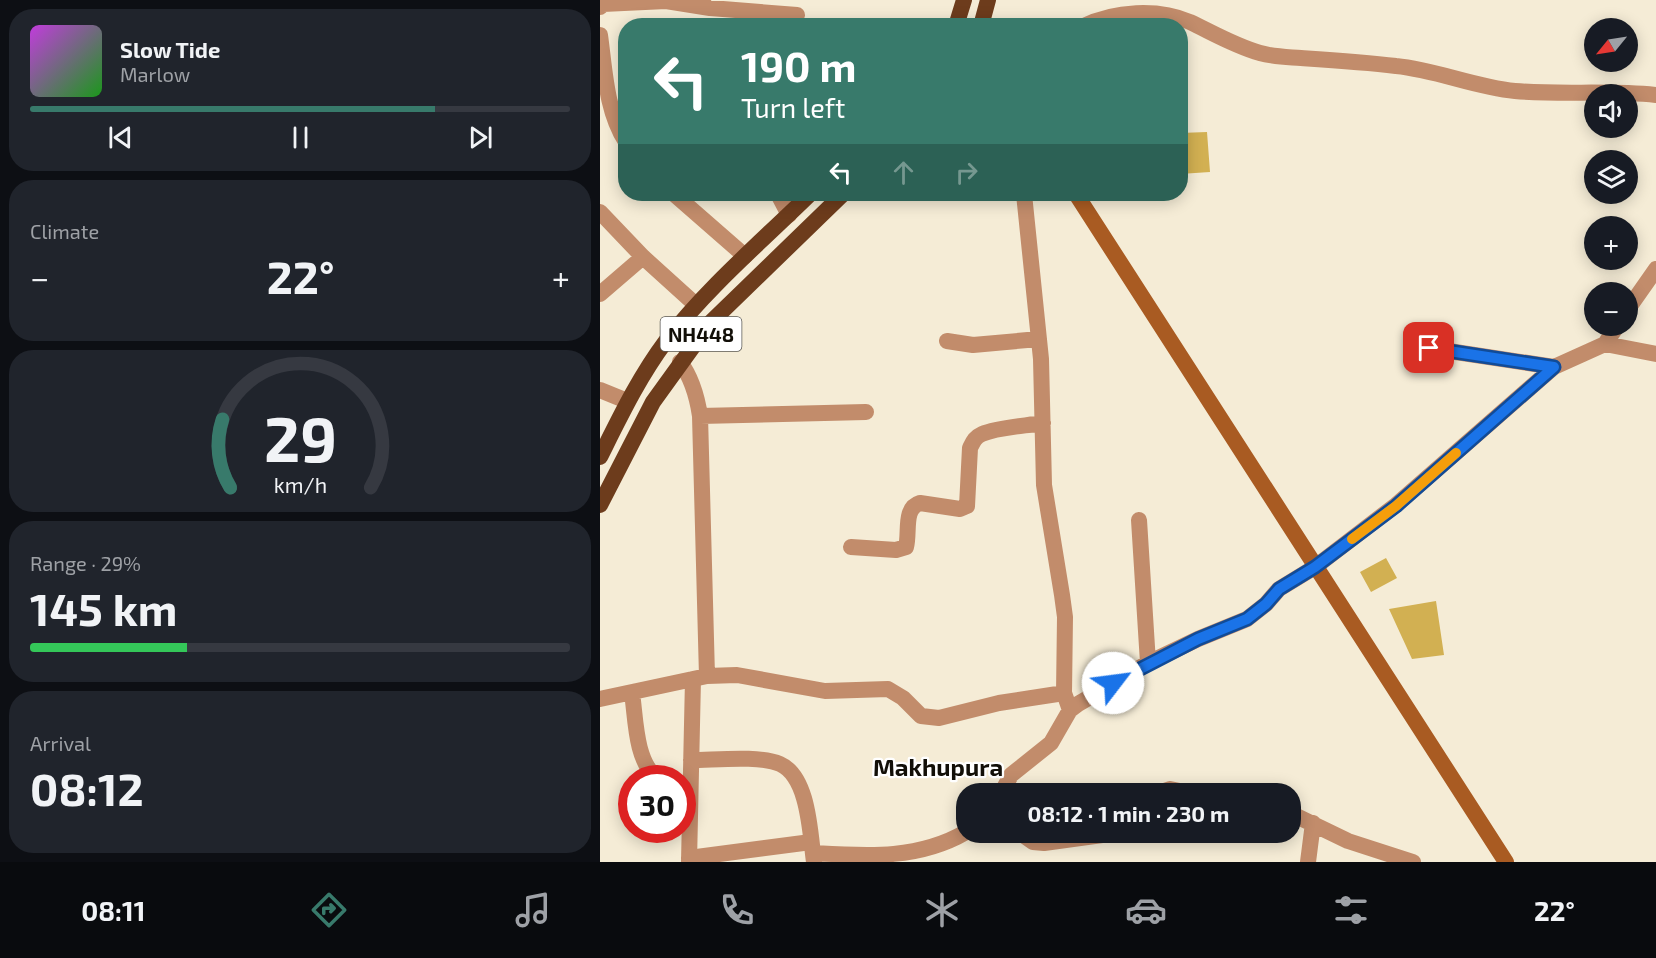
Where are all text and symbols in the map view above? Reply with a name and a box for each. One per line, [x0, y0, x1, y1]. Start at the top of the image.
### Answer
north arrow [1584, 18, 1638, 72]
map controls [1584, 18, 1638, 336]
text: Slow Tide [120, 36, 220, 62]
text: 190 m [741, 40, 857, 90]
icon: left [642, 42, 720, 120]
text: Marlow [120, 62, 190, 86]
button: sound [1584, 84, 1638, 138]
text: Turn left [741, 91, 845, 123]
icon: previous [104, 121, 137, 154]
icon: pause [284, 121, 317, 154]
icon: next [464, 121, 497, 154]
button: layers [1584, 150, 1638, 204]
icon: left [824, 156, 857, 189]
icon: ahead [887, 156, 920, 189]
icon: right [950, 156, 983, 189]
button: + [1584, 216, 1638, 270]
text: Climate [30, 219, 99, 243]
text: 22° [267, 249, 334, 303]
text: − [30, 257, 49, 297]
text: + [552, 257, 570, 297]
button: − [1584, 282, 1638, 336]
road number: NH448 [660, 317, 742, 351]
pin [1403, 322, 1454, 373]
icon: arrive [1412, 331, 1445, 364]
text: 29 [263, 400, 337, 475]
text: km/h [273, 472, 327, 497]
text: Range · 29% [30, 551, 141, 575]
text: 145 km [30, 581, 177, 635]
position arrow [1081, 651, 1145, 715]
text: Arrival [30, 731, 91, 755]
district label: Makhupura [873, 752, 1003, 781]
text: 08:12 [30, 761, 144, 815]
speed limit sign: 30 [618, 765, 696, 843]
text: 08:12 · 1 min · 230 m [1028, 800, 1229, 826]
icon: directions [308, 889, 350, 931]
icon: music [512, 889, 554, 931]
icon: phone [716, 889, 758, 931]
icon: climate [921, 889, 963, 931]
icon: car [1125, 889, 1167, 931]
icon: filters [1330, 889, 1372, 931]
text: 08:11 [81, 894, 145, 926]
text: 22° [1534, 894, 1575, 926]

